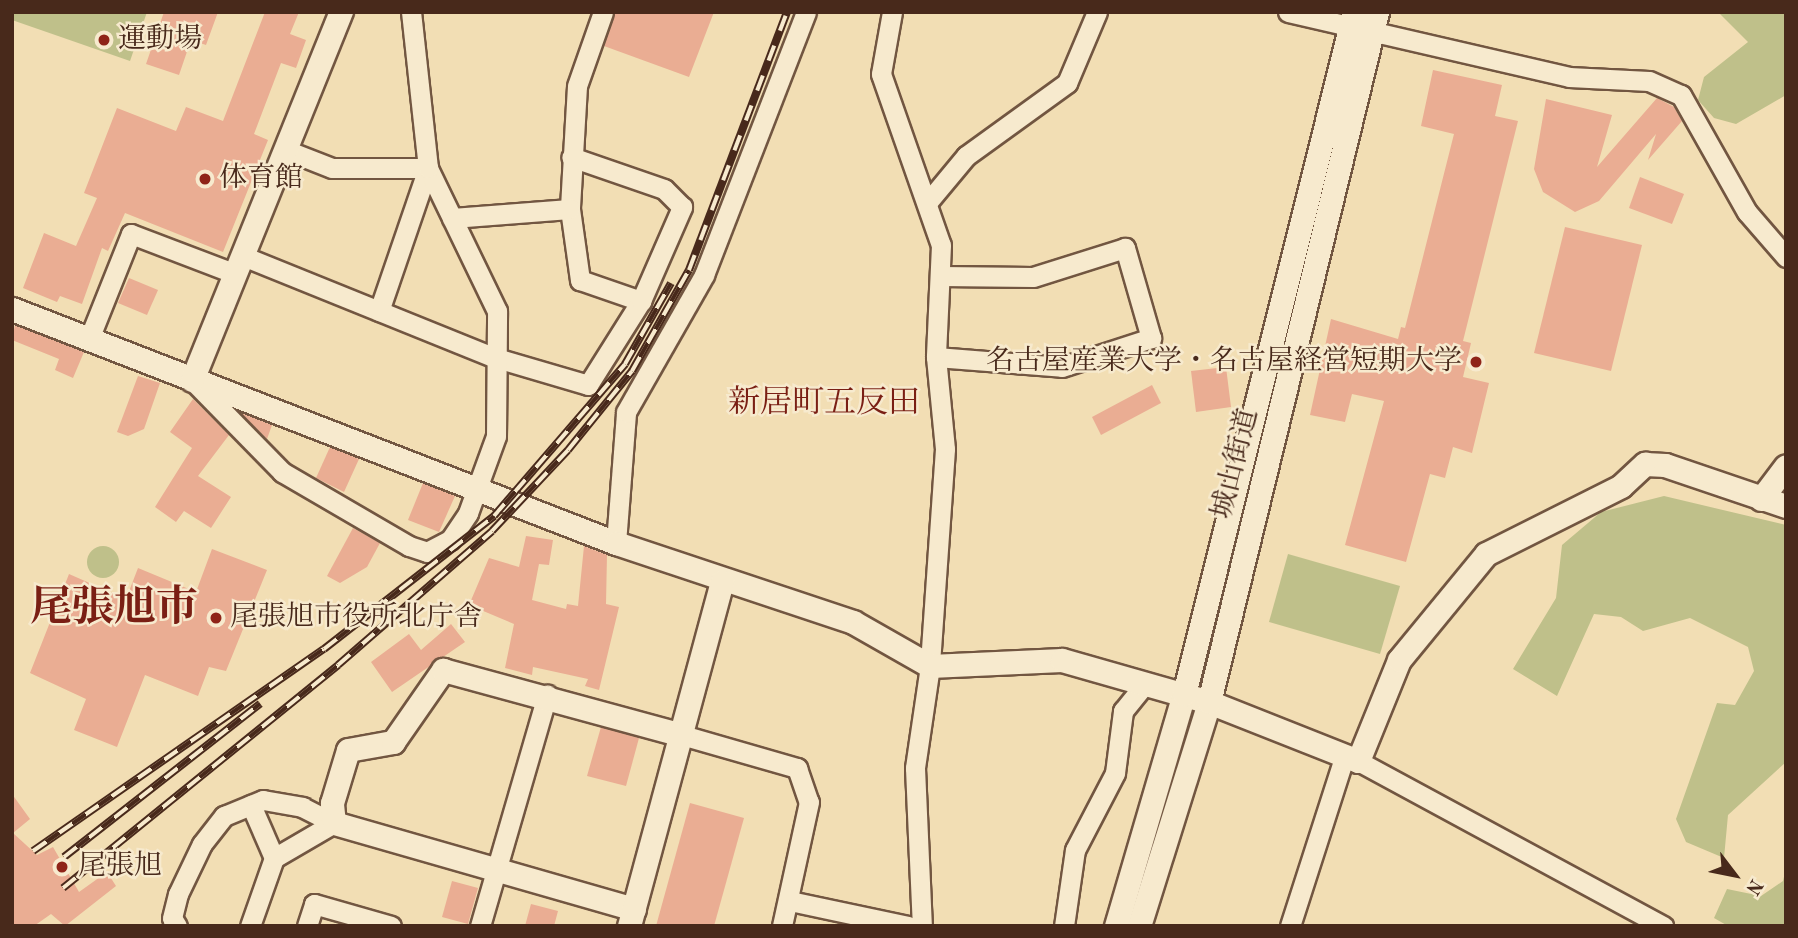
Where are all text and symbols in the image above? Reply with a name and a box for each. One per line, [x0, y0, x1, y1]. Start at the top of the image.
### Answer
place label: 運動場 [118, 23, 202, 57]
marker: 運動場 [96, 32, 112, 48]
place label: 体育館 [219, 162, 303, 196]
marker: 体育館 [197, 171, 213, 187]
place label: 名古屋産業大学・名古屋経営短期大学 [986, 345, 1462, 379]
marker: 名古屋産業大学・名古屋経営短期大学 [1468, 354, 1484, 370]
district label: 新居町五反田 [728, 385, 920, 423]
street label: 城山街道 [1206, 406, 1266, 522]
district label: 尾張旭市 [30, 584, 198, 634]
place label: 尾張旭市役所北庁舎 [230, 601, 482, 635]
marker: 尾張旭市役所北庁舎 [208, 610, 224, 626]
north arrow [1700, 840, 1770, 910]
place label: 尾張旭 [78, 850, 162, 884]
marker: 尾張旭 [52, 857, 72, 877]
text: N [1741, 875, 1765, 898]

